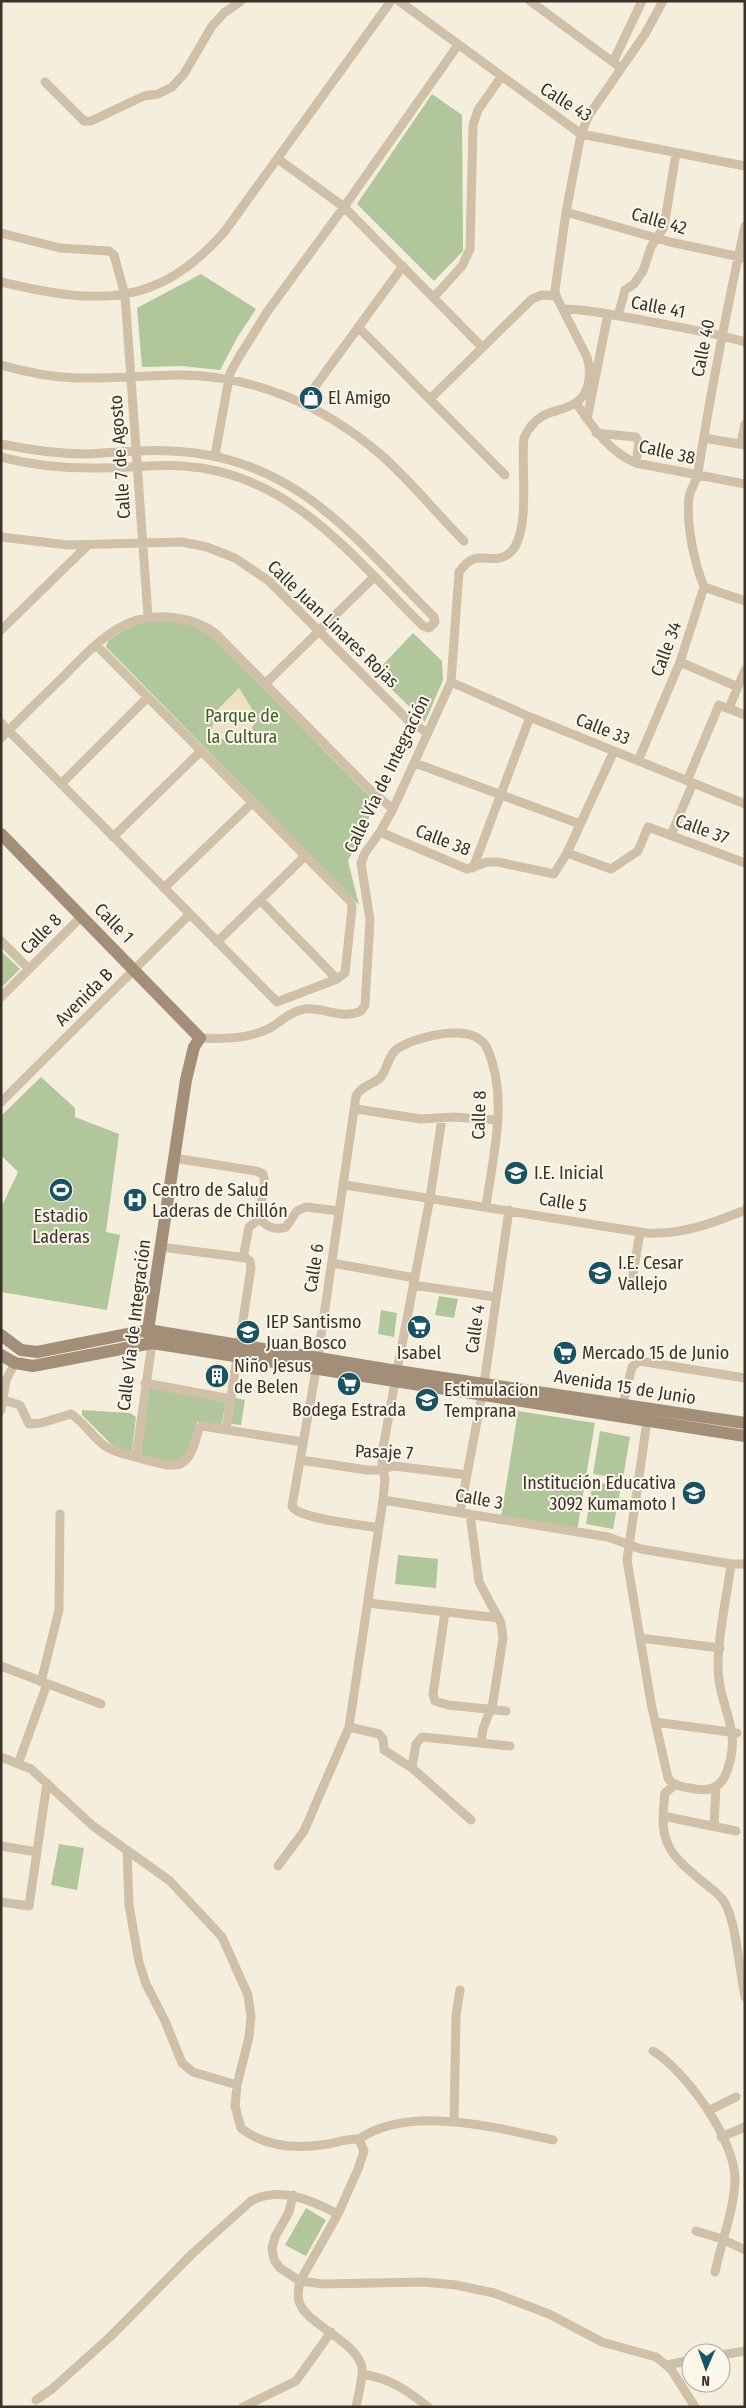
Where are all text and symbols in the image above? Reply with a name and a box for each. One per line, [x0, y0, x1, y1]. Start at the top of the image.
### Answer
street label: Calle 43 [536, 78, 596, 126]
street label: Calle 42 [629, 203, 689, 239]
street label: Calle 41 [629, 291, 687, 323]
street label: Calle 40 [687, 317, 719, 379]
shop icon: El Amigo [298, 385, 324, 411]
place label: El Amigo [328, 387, 391, 409]
street label: Calle 7 de Agosto [105, 394, 135, 520]
street label: Calle 38 [637, 435, 697, 469]
street label: Calle Juan Linares Rojas [263, 556, 404, 693]
street label: Calle 34 [646, 618, 686, 679]
street label: Calle Vía de Integración [339, 692, 435, 856]
park label: Parque de la Cultura [205, 705, 279, 748]
street label: Calle 33 [573, 708, 633, 750]
street label: Calle 37 [672, 809, 732, 849]
street label: Calle 38 [412, 819, 474, 861]
street label: Calle 1 [90, 898, 138, 948]
street label: Calle 8 [16, 909, 66, 959]
street label: Avenida B [50, 963, 118, 1031]
street label: Calle 8 [467, 1090, 491, 1140]
school or university icon: I.E. Inicial [503, 1160, 529, 1186]
place label: I.E. Inicial [534, 1162, 604, 1184]
sports icon: Estadio Laderas [48, 1177, 74, 1203]
place label: Centro de Salud Laderas de Chillón [152, 1179, 288, 1222]
hospital icon: Centro de Salud Laderas de Chillón [122, 1187, 148, 1213]
street label: Calle 5 [537, 1187, 589, 1217]
place label: Estadio Laderas [32, 1205, 90, 1248]
street label: Calle Vía de Integración [113, 1238, 155, 1412]
street label: Calle 6 [299, 1242, 329, 1294]
place label: I.E. Cesar Vallejo [618, 1252, 684, 1295]
school or university icon: I.E. Cesar Vallejo [587, 1260, 613, 1286]
street label: Calle 4 [461, 1303, 489, 1355]
place label: IEP Santismo Juan Bosco [266, 1311, 361, 1354]
supermarket icon: Isabel [406, 1314, 432, 1340]
school or university icon: IEP Santismo Juan Bosco [235, 1319, 261, 1345]
supermarket icon: Mercado 15 de Junio [552, 1340, 578, 1366]
place label: Isabel [397, 1342, 441, 1364]
place label: Mercado 15 de Junio [582, 1342, 729, 1364]
place label: Niño Jesus de Belen [234, 1355, 312, 1398]
building icon: Niño Jesus de Belen [204, 1363, 230, 1389]
street label: Avenida 15 de Junio [553, 1365, 697, 1409]
supermarket icon: Bodega Estrada [336, 1371, 362, 1397]
place label: Estimulacion Temprana [444, 1379, 538, 1422]
school or university icon: Estimulacion Temprana [414, 1387, 440, 1413]
place label: Bodega Estrada [292, 1399, 406, 1421]
street label: Pasaje 7 [354, 1440, 414, 1464]
place label: Institución Educativa 3092 Kumamoto I [522, 1472, 676, 1515]
school or university icon: Institución Educativa 3092 Kumamoto I [681, 1480, 707, 1506]
street label: Calle 3 [453, 1484, 505, 1514]
north arrow [681, 2343, 731, 2393]
text: N [701, 2372, 710, 2389]

